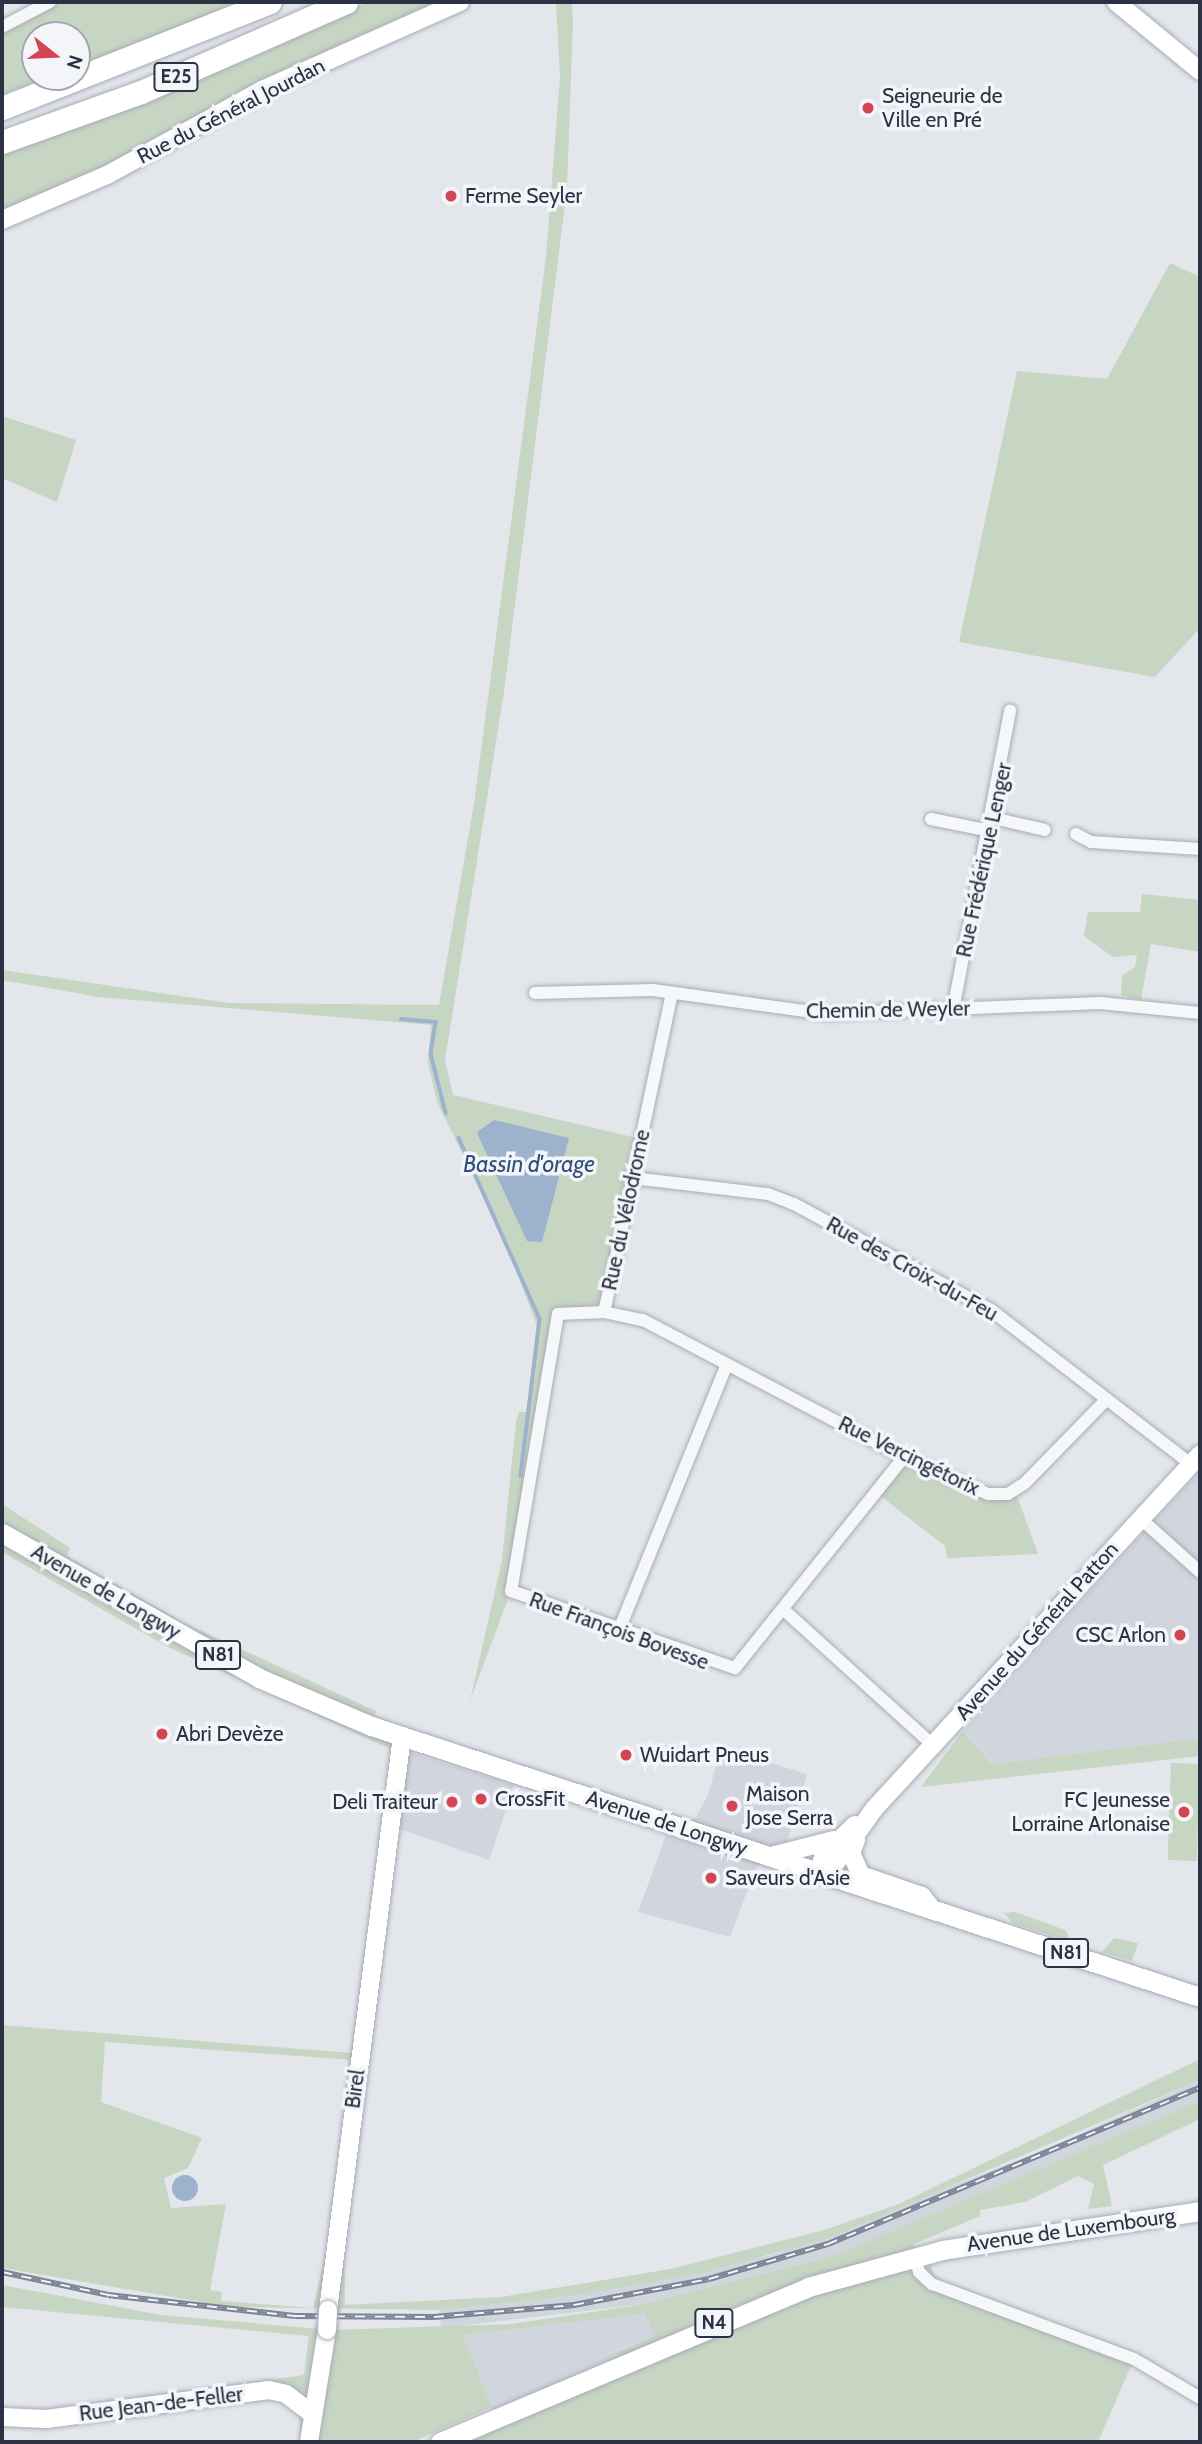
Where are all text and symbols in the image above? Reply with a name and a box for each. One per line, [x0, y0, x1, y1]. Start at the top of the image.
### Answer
north arrow [21, 21, 91, 91]
text: N [62, 52, 88, 72]
street label: Rue du Général Jourdan [133, 53, 329, 169]
road number: E25 [153, 61, 199, 92]
place label: Seigneurie de Ville en Pré [882, 83, 1002, 133]
marker: Seigneurie de Ville en Pré [860, 100, 876, 116]
place label: Ferme Seyler [465, 183, 582, 209]
marker: Ferme Seyler [443, 188, 459, 204]
street label: Rue Frédérique Lenger [951, 760, 1017, 960]
street label: Chemin de Weyler [806, 996, 970, 1024]
street label: Rue du Vélodrome [597, 1127, 655, 1293]
water label: Bassin d'orage [463, 1150, 595, 1178]
street label: Rue des Croix-du-Feu [822, 1211, 1002, 1327]
street label: Rue Vercingétorix [834, 1411, 984, 1501]
street label: Avenue du Général Patton [950, 1537, 1124, 1725]
street label: Avenue de Longwy [27, 1539, 185, 1645]
street label: Rue François Bovesse [526, 1587, 712, 1675]
place label: CSC Arlon [1075, 1622, 1166, 1648]
marker: CSC Arlon [1172, 1627, 1188, 1643]
road number: N81 [194, 1639, 242, 1670]
place label: Abri Devèze [176, 1721, 284, 1747]
marker: Abri Devèze [154, 1726, 170, 1742]
place label: Wuidart Pneus [640, 1742, 769, 1768]
marker: Wuidart Pneus [618, 1747, 634, 1763]
place label: Maison Jose Serra [746, 1781, 833, 1831]
street label: Avenue de Longwy [583, 1785, 751, 1861]
place label: CrossFit [495, 1786, 565, 1812]
place label: FC Jeunesse Lorraine Arlonaise [1012, 1787, 1170, 1837]
place label: Deli Traiteur [332, 1789, 438, 1815]
marker: CrossFit [473, 1791, 489, 1807]
marker: Deli Traiteur [444, 1794, 460, 1810]
marker: Maison Jose Serra [724, 1798, 740, 1814]
marker: FC Jeunesse Lorraine Arlonaise [1176, 1804, 1192, 1820]
place label: Saveurs d'Asie [725, 1865, 850, 1891]
marker: Saveurs d'Asie [703, 1870, 719, 1886]
road number: N81 [1042, 1938, 1090, 1968]
street label: Birel [340, 2068, 370, 2110]
street label: Avenue de Luxembourg [965, 2203, 1177, 2257]
road number: N4 [693, 2308, 735, 2338]
street label: Rue Jean-de-Feller [78, 2381, 244, 2427]

